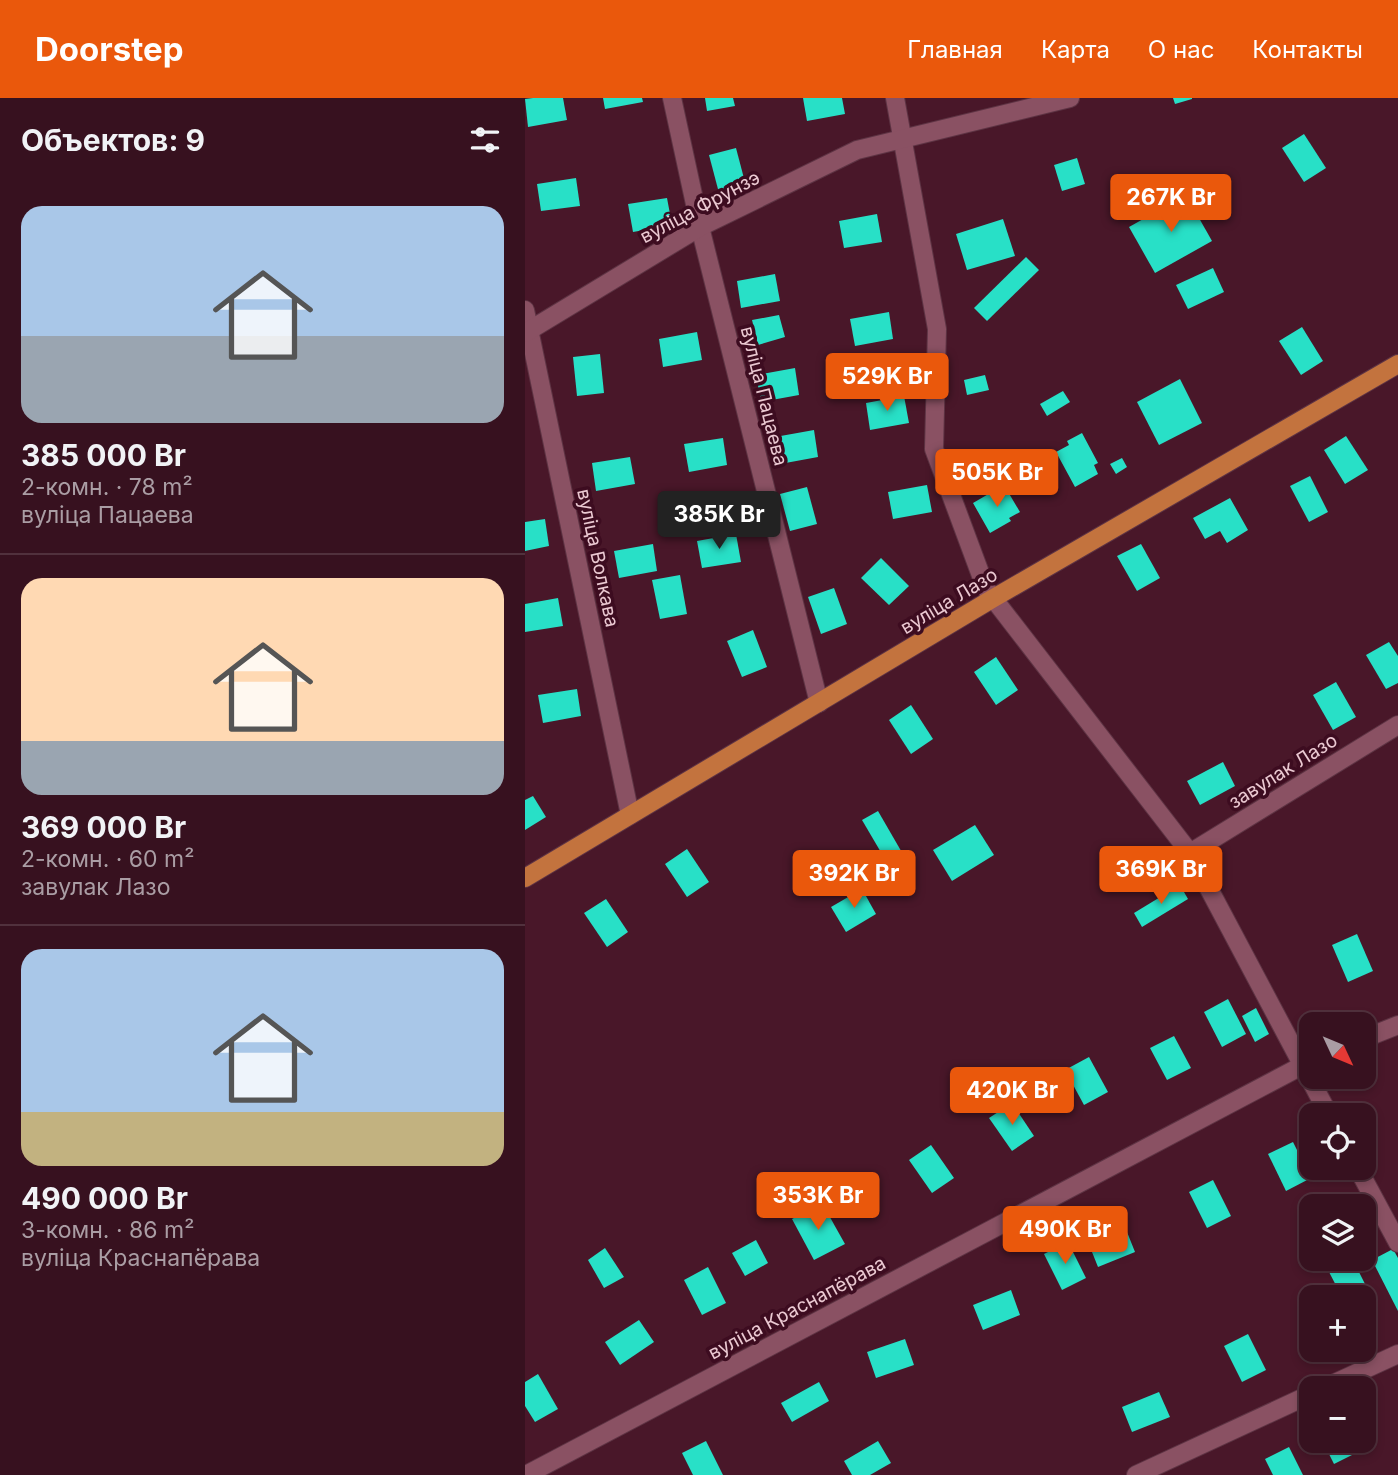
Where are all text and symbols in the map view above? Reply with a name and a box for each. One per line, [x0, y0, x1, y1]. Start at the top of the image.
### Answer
text: Doorstep [35, 29, 183, 69]
text: Главная [907, 35, 1003, 64]
text: Карта [1041, 35, 1110, 64]
text: О нас [1148, 35, 1214, 64]
text: Контакты [1252, 35, 1363, 64]
icon: filters [466, 121, 504, 159]
text: Объектов: 9 [21, 122, 205, 158]
street label: вуліца Фрунзэ [636, 166, 764, 248]
pin: 267K Br [1106, 174, 1236, 234]
text: 267K Br [1126, 183, 1216, 211]
icon: home [200, 252, 326, 378]
street label: вуліца Пацаева [736, 324, 792, 468]
pin: 529K Br [822, 354, 952, 413]
text: 529K Br [842, 362, 932, 390]
text: 385 000 Br [21, 437, 186, 473]
pin: 505K Br [932, 450, 1062, 509]
text: 505K Br [951, 458, 1043, 486]
text: 2-комн. · 78 m² [21, 473, 193, 501]
street label: вуліца Волкава [572, 487, 624, 629]
pin: 385K Br [654, 491, 784, 551]
text: 385K Br [673, 500, 765, 528]
text: вуліца Пацаева [21, 501, 194, 529]
street label: вуліца Лазо [896, 563, 1002, 639]
icon: home [200, 624, 326, 750]
street label: завулак Лазо [1225, 729, 1341, 813]
text: 369 000 Br [21, 809, 186, 845]
text: 2-комн. · 60 m² [21, 845, 194, 873]
pin: 369K Br [1096, 846, 1226, 906]
pin: 392K Br [789, 850, 919, 910]
text: 369K Br [1115, 855, 1207, 883]
text: 392K Br [809, 859, 899, 887]
text: завулак Лазо [21, 873, 171, 901]
icon: home [200, 995, 326, 1121]
north arrow [1299, 1012, 1375, 1088]
map controls [1299, 1012, 1376, 1453]
pin: 420K Br [947, 1068, 1077, 1127]
text: 420K Br [966, 1076, 1058, 1104]
button: locate [1299, 1103, 1376, 1180]
pin: 353K Br [753, 1172, 883, 1232]
text: 490 000 Br [21, 1180, 188, 1216]
text: 353K Br [773, 1181, 863, 1209]
button: layers [1299, 1194, 1376, 1271]
pin: 490K Br [1000, 1206, 1130, 1266]
text: 490K Br [1019, 1215, 1111, 1243]
text: 3-комн. · 86 m² [21, 1216, 194, 1244]
text: вуліца Краснапёрава [21, 1244, 260, 1272]
street label: вуліца Краснапёрава [704, 1251, 890, 1365]
button: + [1299, 1285, 1376, 1362]
button: − [1299, 1376, 1376, 1453]

